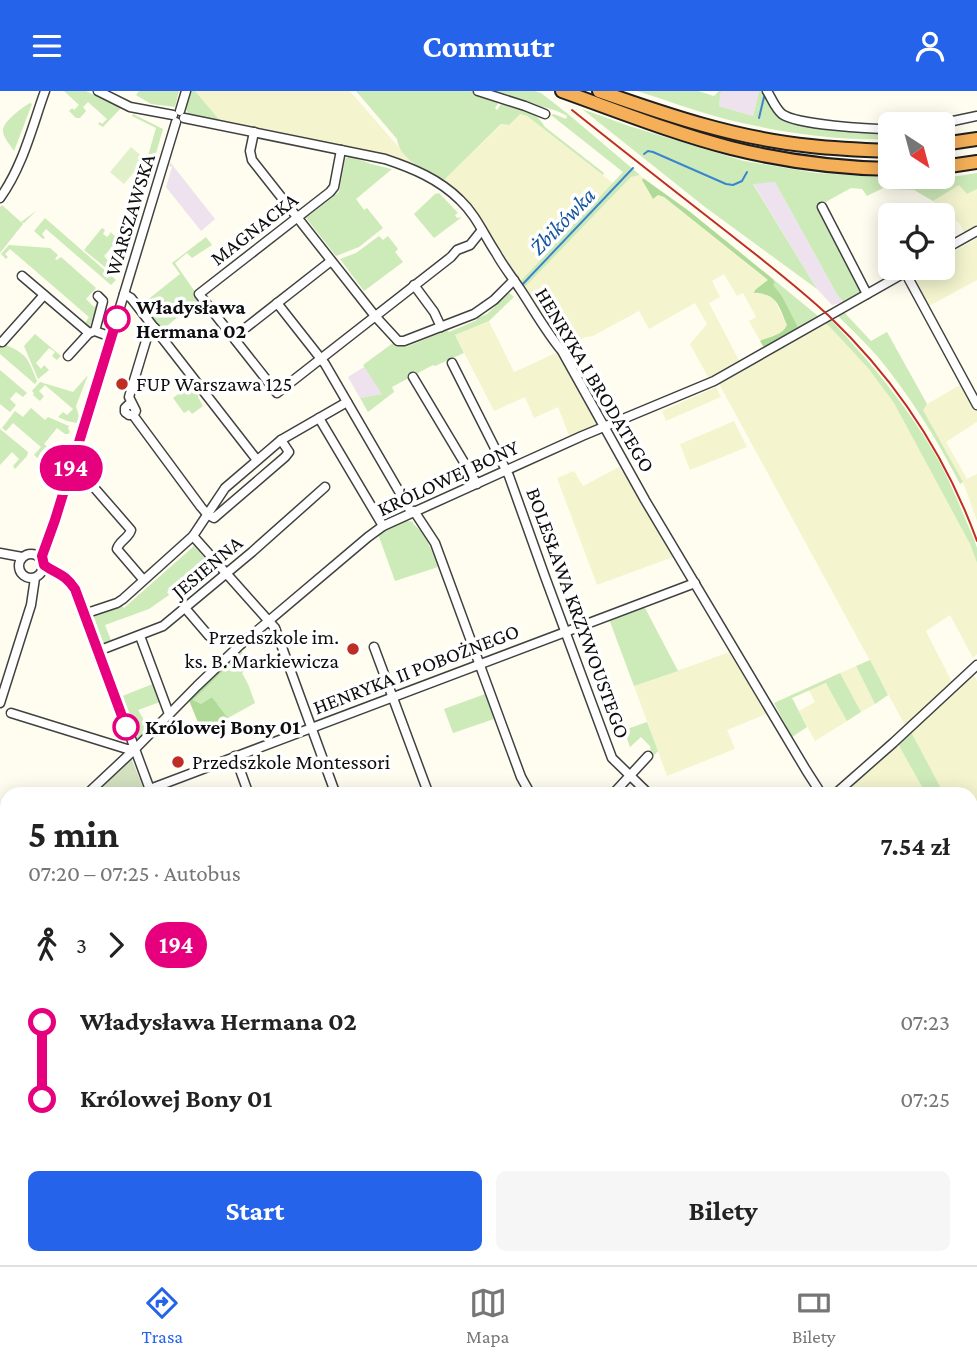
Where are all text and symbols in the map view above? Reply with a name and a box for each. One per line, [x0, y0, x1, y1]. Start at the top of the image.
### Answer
icon: menu [28, 27, 66, 65]
icon: person [911, 27, 949, 65]
text: Commutr [422, 28, 555, 64]
north arrow [878, 112, 956, 189]
map controls [878, 112, 955, 280]
street label: WARSZAWSKA [100, 151, 160, 279]
water label: Żbikówka [524, 182, 600, 260]
street label: MAGNACKA [206, 187, 302, 270]
button: locate [878, 203, 955, 280]
street label: HENRYKA I BRODATEGO [530, 283, 660, 477]
place label: Władysława Hermana 02 [135, 295, 246, 343]
marker: Władysława Hermana 02 [104, 306, 130, 332]
place label: FUP Warszawa 125 [136, 372, 292, 396]
marker: FUP Warszawa 125 [114, 376, 130, 392]
street label: KRÓLOWEJ BONY [374, 434, 523, 521]
line badge: 194 [31, 445, 111, 491]
text: 194 [54, 454, 88, 481]
street label: BOLESŁAWA KRZYWOUSTEGO [521, 484, 635, 742]
street label: JESIENNA [165, 531, 247, 605]
street label: HENRYKA II POBOŻNEGO [310, 619, 522, 719]
place label: Przedszkole im. ks. B. Markiewicza [185, 625, 339, 673]
marker: Przedszkole im. ks. B. Markiewicza [345, 641, 361, 657]
marker: Królowej Bony 01 [113, 714, 139, 740]
place label: Królowej Bony 01 [145, 715, 300, 739]
place label: Przedszkole Montessori [192, 750, 391, 774]
marker: Przedszkole Montessori [170, 754, 186, 770]
text: 5 min [28, 813, 119, 855]
text: 7.54 zł [880, 832, 950, 861]
text: 07:20 – 07:25 · Autobus [28, 860, 241, 886]
icon: walk [28, 926, 66, 964]
icon: forward [97, 926, 135, 964]
text: 194 [159, 931, 193, 958]
text: 3 [76, 932, 87, 958]
text: Władysława Hermana 02 [80, 1007, 357, 1036]
text: 07:23 [900, 1009, 950, 1035]
text: Królowej Bony 01 [80, 1084, 272, 1113]
text: 07:25 [900, 1086, 950, 1112]
button: Start [28, 1171, 482, 1251]
button: Bilety [496, 1171, 950, 1251]
tab: Trasa [141, 1284, 183, 1347]
tab: Mapa [466, 1284, 509, 1347]
tab: Bilety [792, 1284, 836, 1347]

